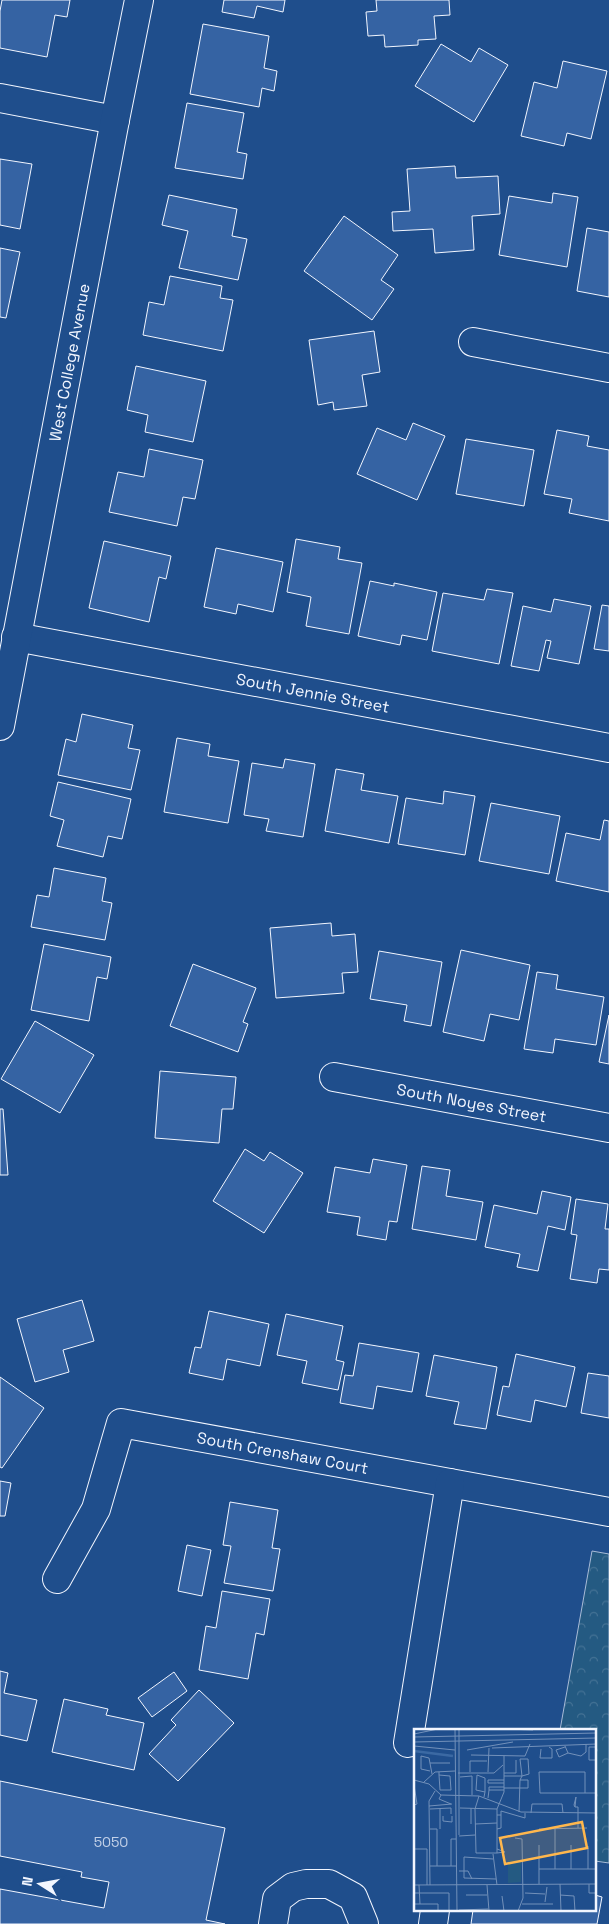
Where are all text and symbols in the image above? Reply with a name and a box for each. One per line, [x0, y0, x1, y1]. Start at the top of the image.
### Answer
street label: West College Avenue [44, 282, 95, 444]
street label: South Jennie Street [234, 668, 391, 718]
street label: South Noyes Street [395, 1079, 548, 1127]
street label: South Crenshaw Court [195, 1427, 370, 1479]
inset map [414, 1729, 596, 1912]
house number: 5050 [94, 1833, 128, 1851]
north arrow [15, 1859, 65, 1909]
text: N [18, 1875, 37, 1888]

